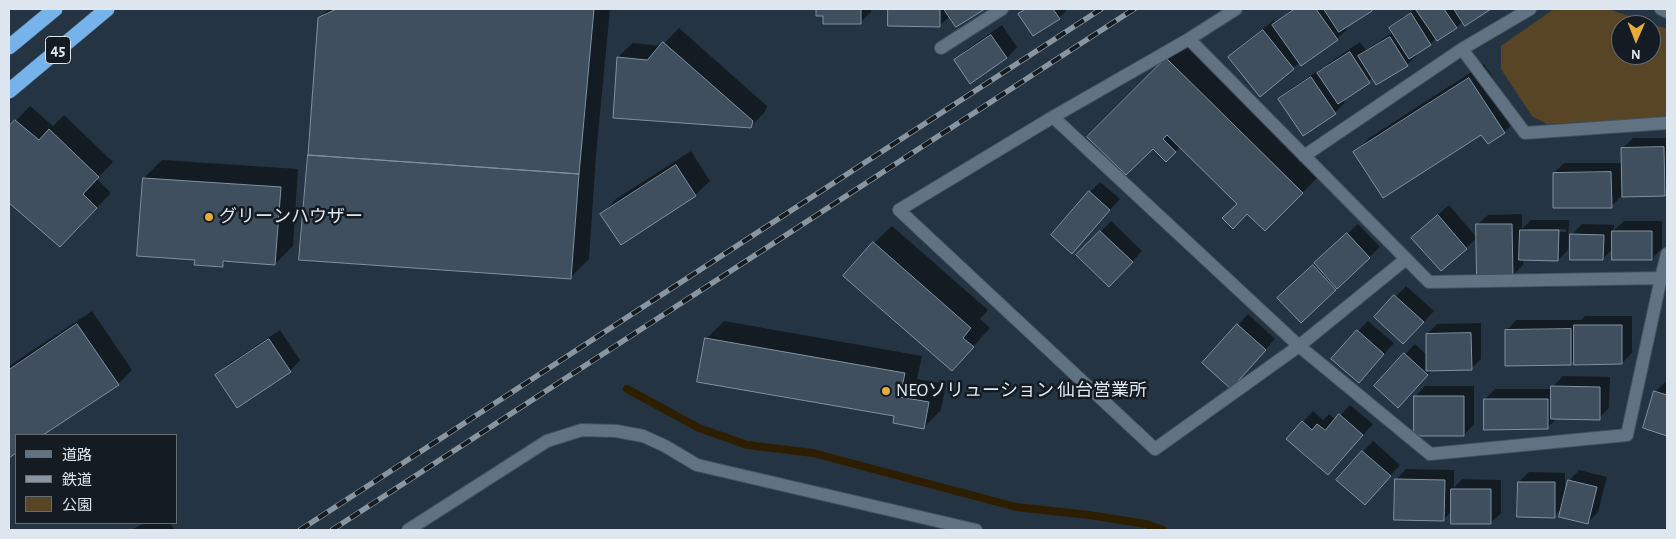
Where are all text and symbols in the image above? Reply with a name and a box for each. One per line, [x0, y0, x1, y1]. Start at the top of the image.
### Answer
north arrow [1611, 15, 1661, 65]
road number: 45 [46, 36, 70, 64]
text: N [1631, 47, 1641, 61]
place label: グリーンハウザー [219, 206, 363, 228]
marker: グリーンハウザー [203, 211, 215, 223]
place label: NEOソリューション 仙台営業所 [896, 380, 1147, 402]
marker: NEOソリューション 仙台営業所 [880, 385, 892, 397]
legend [15, 434, 178, 524]
text: 道路 [62, 448, 92, 463]
text: 鉄道 [62, 473, 92, 488]
text: 公園 [62, 498, 92, 513]

